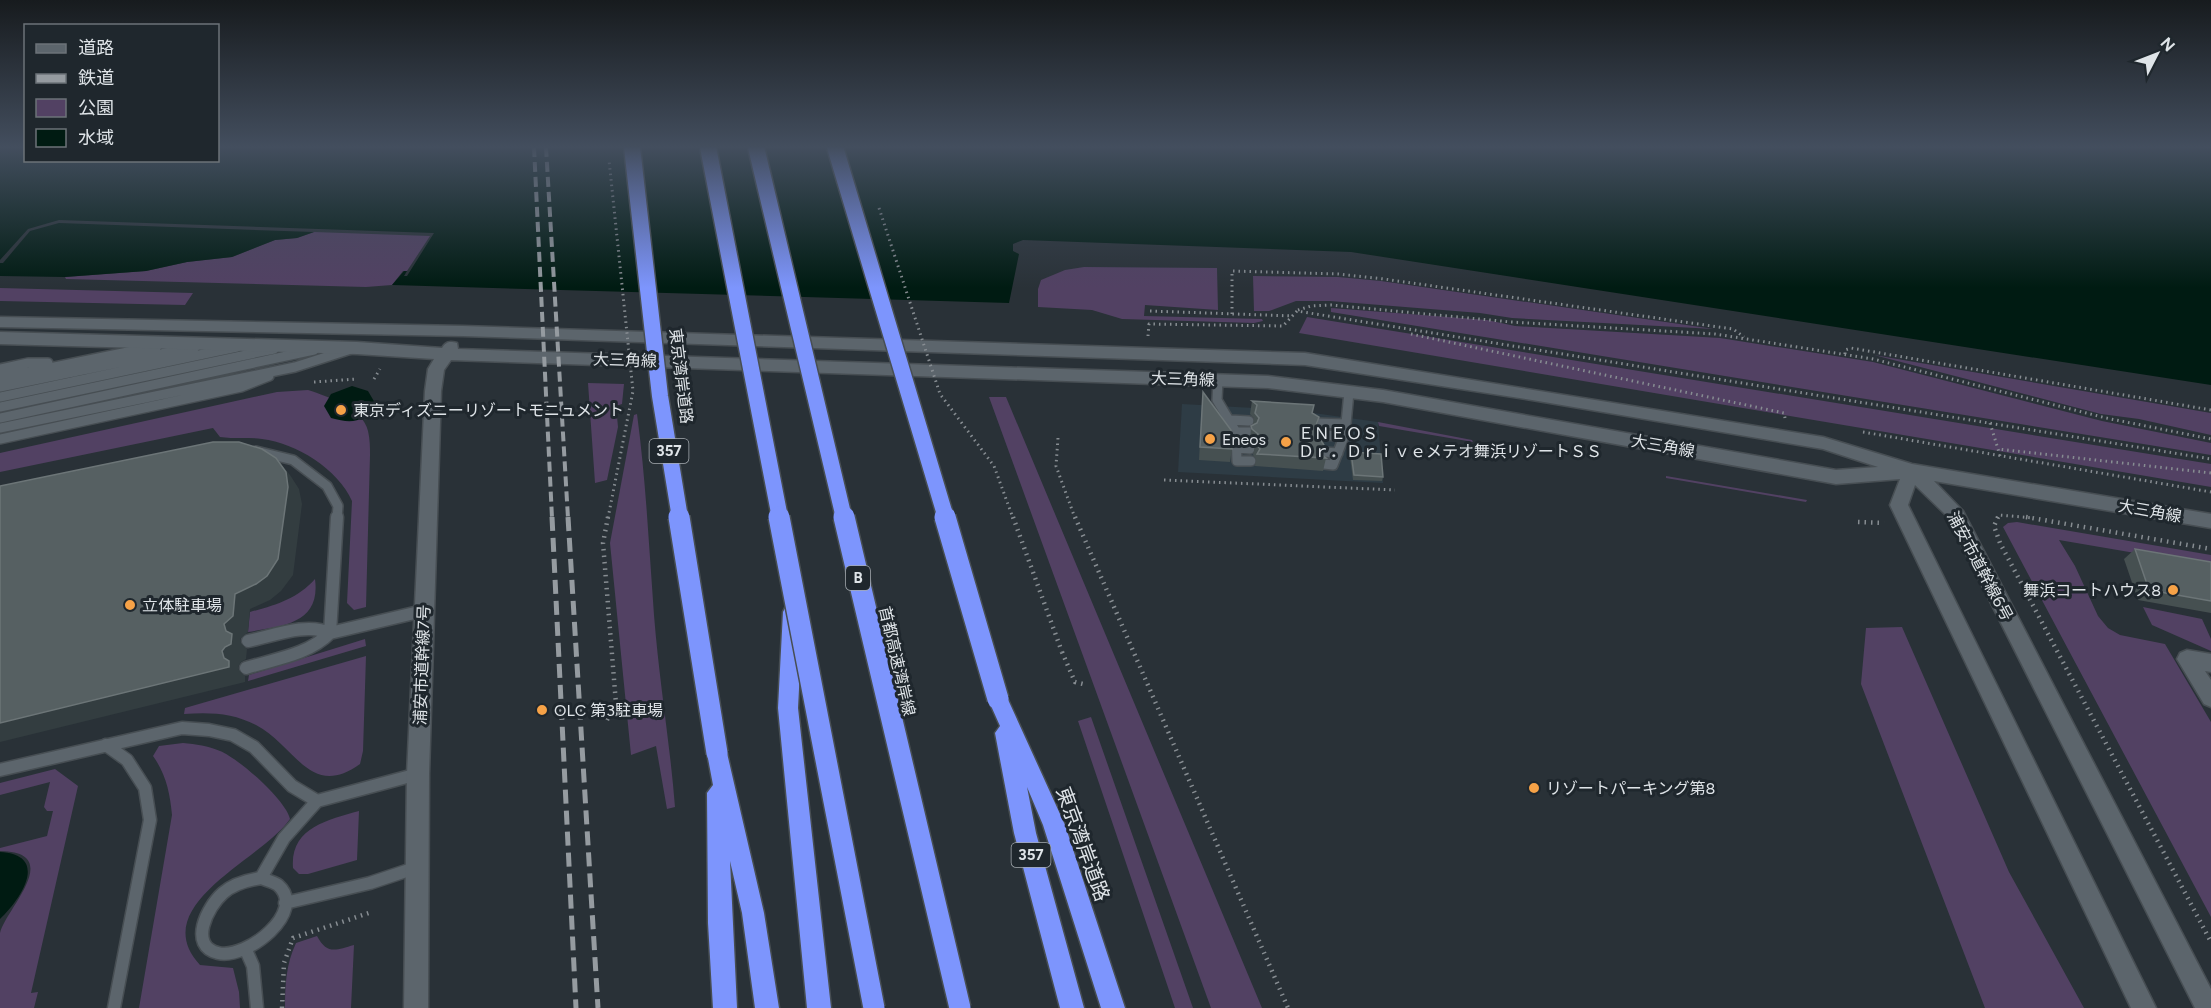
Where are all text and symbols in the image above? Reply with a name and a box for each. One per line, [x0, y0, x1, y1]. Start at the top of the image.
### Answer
legend [24, 24, 219, 162]
north arrow [2127, 24, 2187, 84]
text: N [2157, 33, 2179, 55]
text: 道路 [78, 37, 114, 59]
text: 鉄道 [78, 67, 114, 89]
text: 公園 [78, 97, 114, 119]
text: 水域 [78, 127, 114, 149]
street label: 東京湾岸道路 [666, 327, 696, 425]
street label: 大三角線 [593, 349, 657, 371]
street label: 大三角線 [1151, 368, 1215, 390]
place label: 東京ディズニーリゾートモニュメント [353, 401, 624, 420]
marker: 東京ディズニーリゾートモニュメント [334, 403, 348, 417]
place label: ＥＮＥＯＳ Ｄｒ．Ｄｒｉｖｅメテオ舞浜リゾートＳＳ [1298, 424, 1602, 461]
place label: Eneos [1222, 430, 1266, 449]
street label: 大三角線 [1630, 431, 1696, 461]
marker: Eneos [1203, 432, 1217, 446]
marker: ＥＮＥＯＳ Ｄｒ．Ｄｒｉｖｅメテオ舞浜リゾートＳＳ [1279, 435, 1293, 449]
road number: 357 [650, 439, 688, 463]
street label: 大三角線 [2117, 496, 2183, 526]
street label: 浦安市道幹線6号 [1943, 508, 2017, 624]
road number: B [846, 566, 870, 590]
place label: 舞浜コートハウス8 [2023, 581, 2161, 600]
marker: 舞浜コートハウス8 [2166, 583, 2180, 597]
place label: 立体駐車場 [142, 596, 222, 615]
marker: 立体駐車場 [123, 598, 137, 612]
street label: 浦安市道幹線7号 [410, 604, 434, 726]
street label: 首都高速湾岸線 [875, 604, 919, 718]
place label: OLC 第3駐車場 [554, 701, 663, 720]
marker: OLC 第3駐車場 [535, 703, 549, 717]
place label: リゾートパーキング第8 [1546, 779, 1715, 798]
marker: リゾートパーキング第8 [1527, 781, 1541, 795]
street label: 東京湾岸道路 [1051, 784, 1115, 904]
road number: 357 [1012, 843, 1050, 867]

